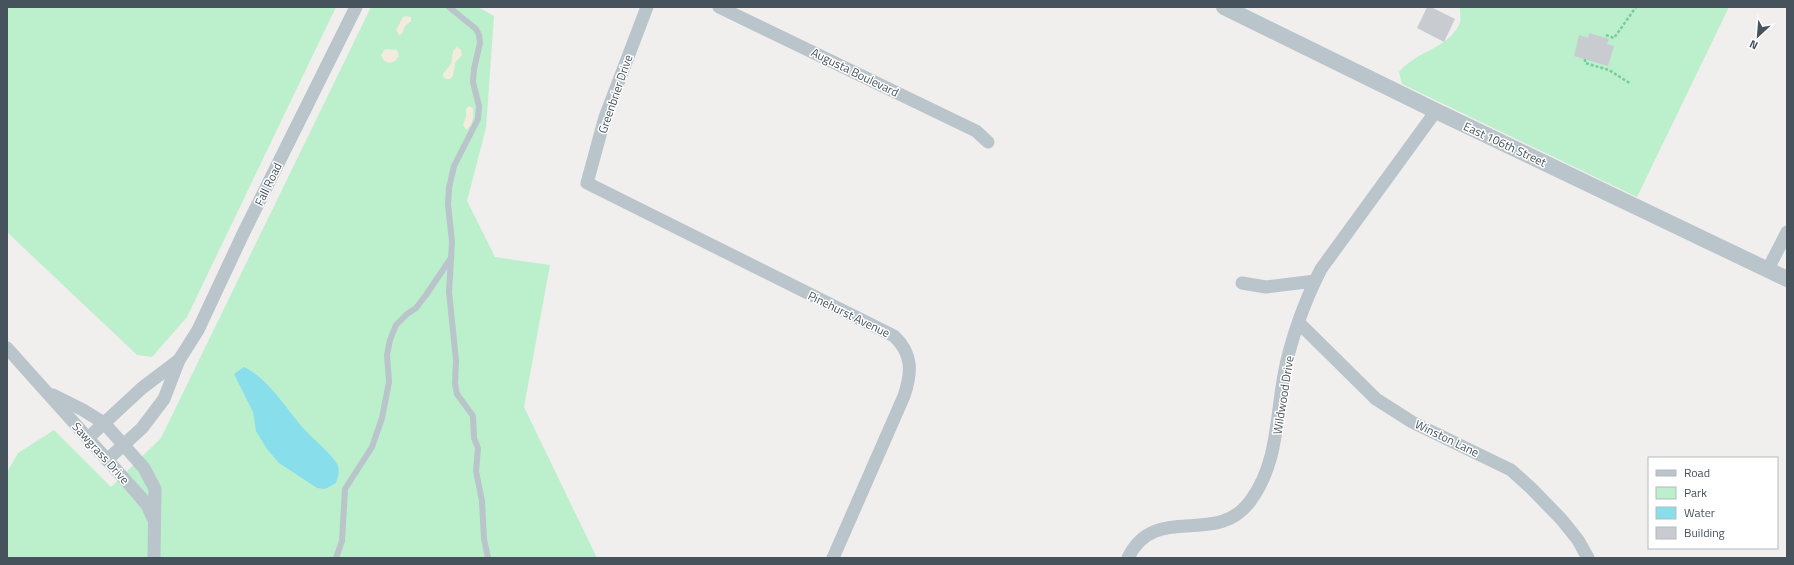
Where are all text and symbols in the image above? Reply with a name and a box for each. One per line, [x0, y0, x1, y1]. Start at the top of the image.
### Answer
north arrow [1738, 16, 1778, 56]
text: N [1747, 36, 1761, 54]
street label: Augusta Boulevard [808, 43, 902, 101]
street label: Greenbrier Drive [593, 52, 637, 136]
street label: East 106th Street [1460, 116, 1550, 172]
street label: Fall Road [249, 159, 287, 209]
street label: Pinehurst Avenue [805, 286, 893, 342]
street label: Wildwood Drive [1267, 354, 1299, 436]
street label: Winston Lane [1412, 414, 1482, 462]
street label: Sawgrass Drive [68, 418, 134, 488]
legend [1648, 457, 1778, 549]
text: Road [1684, 463, 1710, 482]
text: Park [1684, 483, 1707, 502]
text: Water [1684, 503, 1715, 522]
text: Building [1684, 523, 1725, 542]

